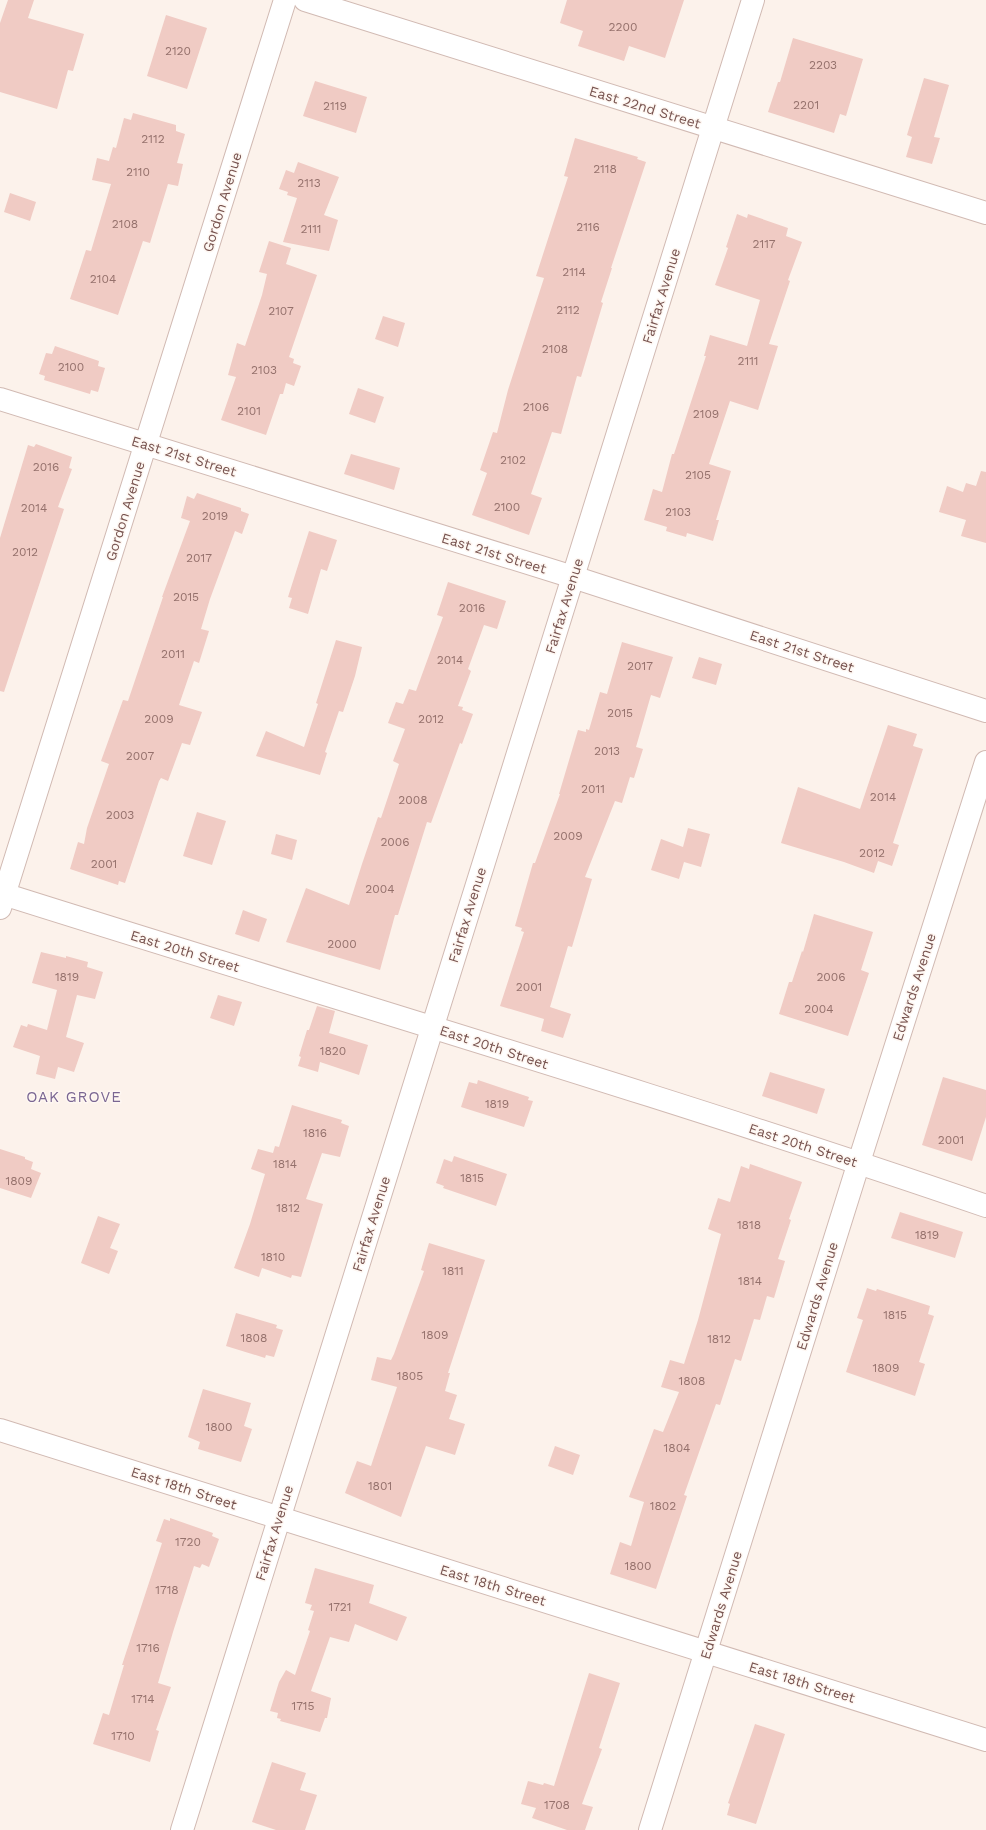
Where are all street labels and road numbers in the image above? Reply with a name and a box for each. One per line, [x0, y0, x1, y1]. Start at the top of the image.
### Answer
street label: East 22nd Street [587, 82, 703, 132]
street label: Gordon Avenue [199, 150, 245, 254]
street label: Fairfax Avenue [639, 246, 683, 346]
street label: East 21st Street [130, 432, 238, 480]
street label: Gordon Avenue [102, 459, 148, 563]
street label: East 21st Street [440, 529, 548, 577]
street label: Fairfax Avenue [542, 556, 586, 656]
street label: East 21st Street [748, 627, 856, 675]
street label: Fairfax Avenue [445, 865, 489, 965]
street label: East 20th Street [129, 927, 242, 975]
street label: Edwards Avenue [889, 931, 939, 1043]
street label: East 20th Street [438, 1022, 550, 1072]
street label: East 20th Street [747, 1120, 859, 1170]
street label: Fairfax Avenue [349, 1174, 393, 1274]
street label: Edwards Avenue [793, 1240, 841, 1352]
street label: East 18th Street [129, 1463, 239, 1513]
street label: Fairfax Avenue [252, 1483, 296, 1583]
street label: Edwards Avenue [697, 1549, 745, 1661]
street label: East 18th Street [438, 1561, 548, 1609]
street label: East 18th Street [747, 1658, 857, 1706]

